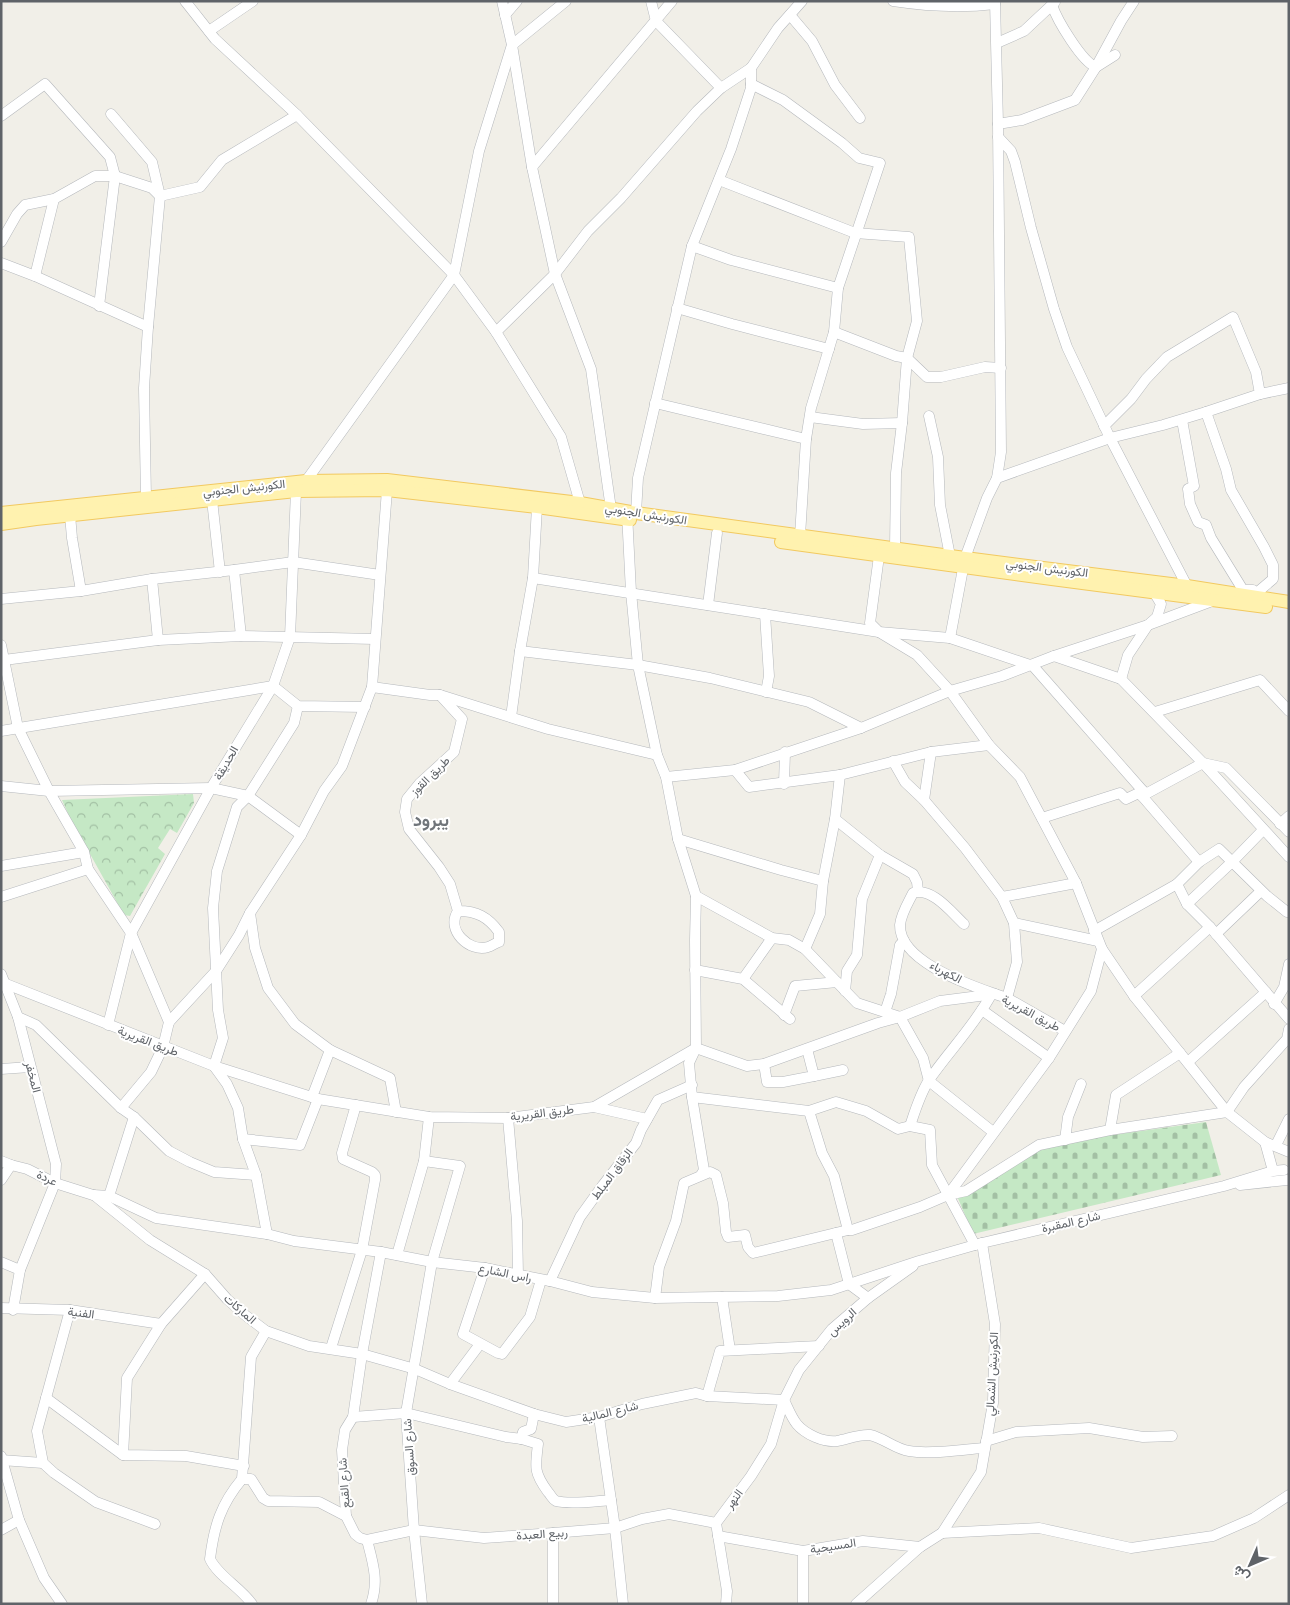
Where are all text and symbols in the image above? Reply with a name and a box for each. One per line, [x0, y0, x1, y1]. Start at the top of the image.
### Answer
street label: الكورنيش الجنوبي [202, 477, 286, 502]
street label: الكورنيش الجنوبي [604, 501, 688, 530]
street label: الكورنيش الجنوبي [1005, 556, 1089, 583]
street label: الحديقة [211, 744, 241, 782]
street label: طريق القوز [407, 753, 453, 800]
district label: يبرود [413, 809, 449, 831]
street label: الكهرباء [927, 958, 964, 987]
street label: طريق القريرية [999, 992, 1063, 1035]
street label: طريق القريرية [115, 1023, 181, 1060]
street label: المخفر [21, 1059, 44, 1094]
street label: طريق القريرية [509, 1102, 575, 1125]
street label: الزقاق المبلط [588, 1146, 637, 1203]
street label: عردة [34, 1167, 60, 1190]
street label: شارع المقبرة [1040, 1208, 1102, 1237]
street label: راس الشارع [477, 1261, 533, 1287]
street label: الماركات [220, 1291, 259, 1328]
street label: الفنية [67, 1304, 95, 1322]
street label: الرويس [825, 1305, 860, 1340]
street label: الكورنيش الشمالي [983, 1332, 1004, 1417]
street label: شارع المالية [580, 1398, 640, 1428]
street label: شارع السوق [400, 1418, 420, 1476]
street label: شارع القبع [335, 1457, 355, 1509]
street label: النهر [722, 1486, 747, 1513]
street label: ربيع العبدة [516, 1525, 568, 1545]
street label: المسيحية [809, 1535, 857, 1557]
north arrow [1225, 1540, 1275, 1590]
text: ش [1229, 1562, 1253, 1586]

